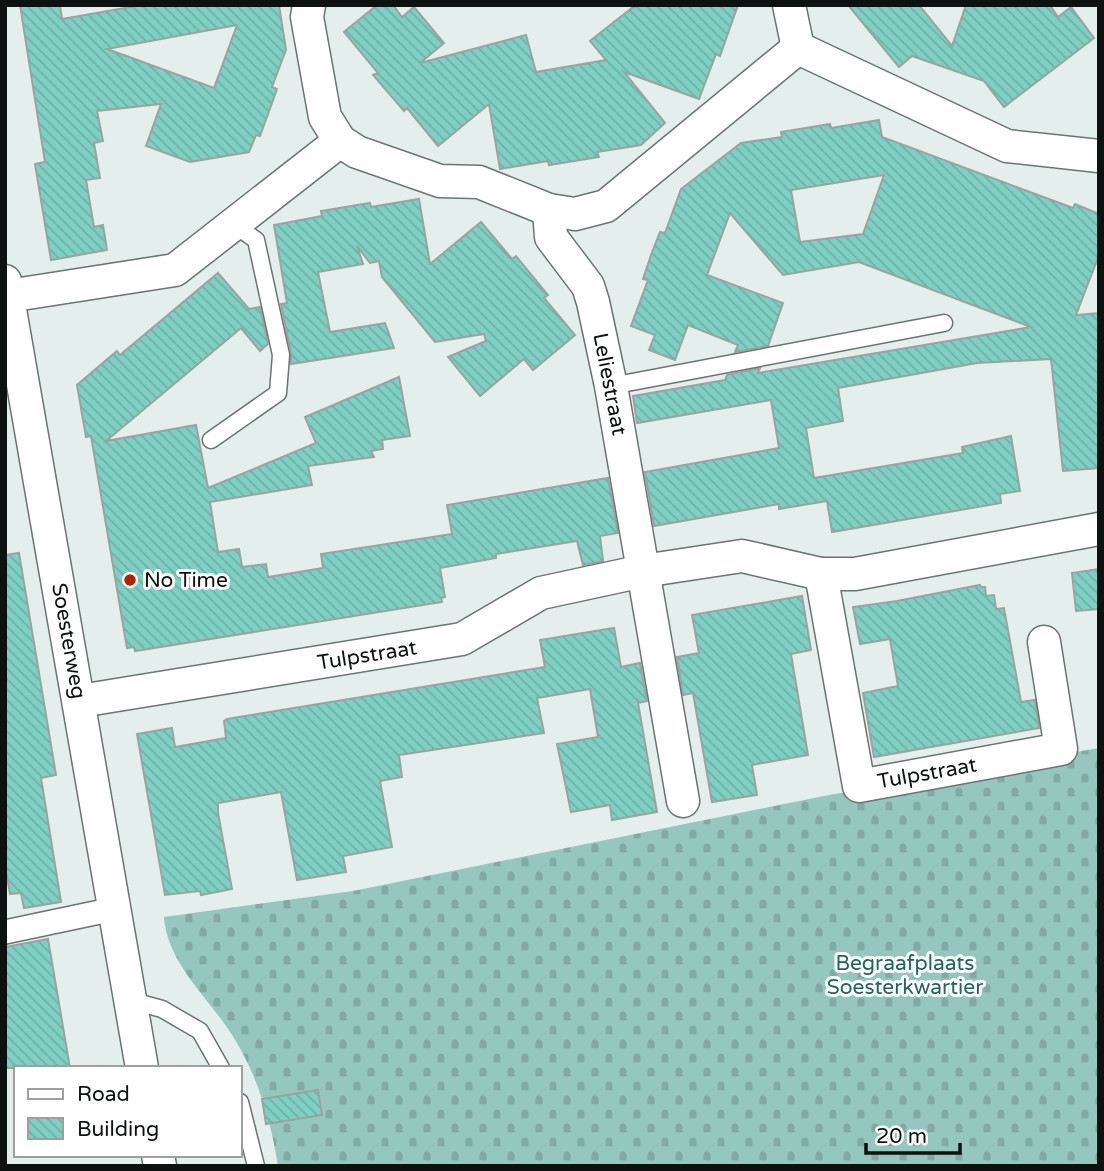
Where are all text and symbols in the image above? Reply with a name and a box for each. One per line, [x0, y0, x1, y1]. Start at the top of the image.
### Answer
street label: Leliestraat [587, 331, 632, 437]
place label: No Time [144, 568, 228, 593]
marker: No Time [122, 572, 138, 588]
street label: Soesterweg [46, 581, 91, 701]
street label: Tulpstraat [316, 635, 419, 676]
street label: Tulpstraat [876, 752, 979, 795]
park label: Begraafplaats Soesterkwartier [827, 951, 983, 1000]
legend [14, 1066, 242, 1157]
text: Road [77, 1082, 130, 1107]
scale bar [866, 1112, 960, 1156]
text: Building [77, 1117, 159, 1142]
text: 20 m [876, 1124, 927, 1149]

